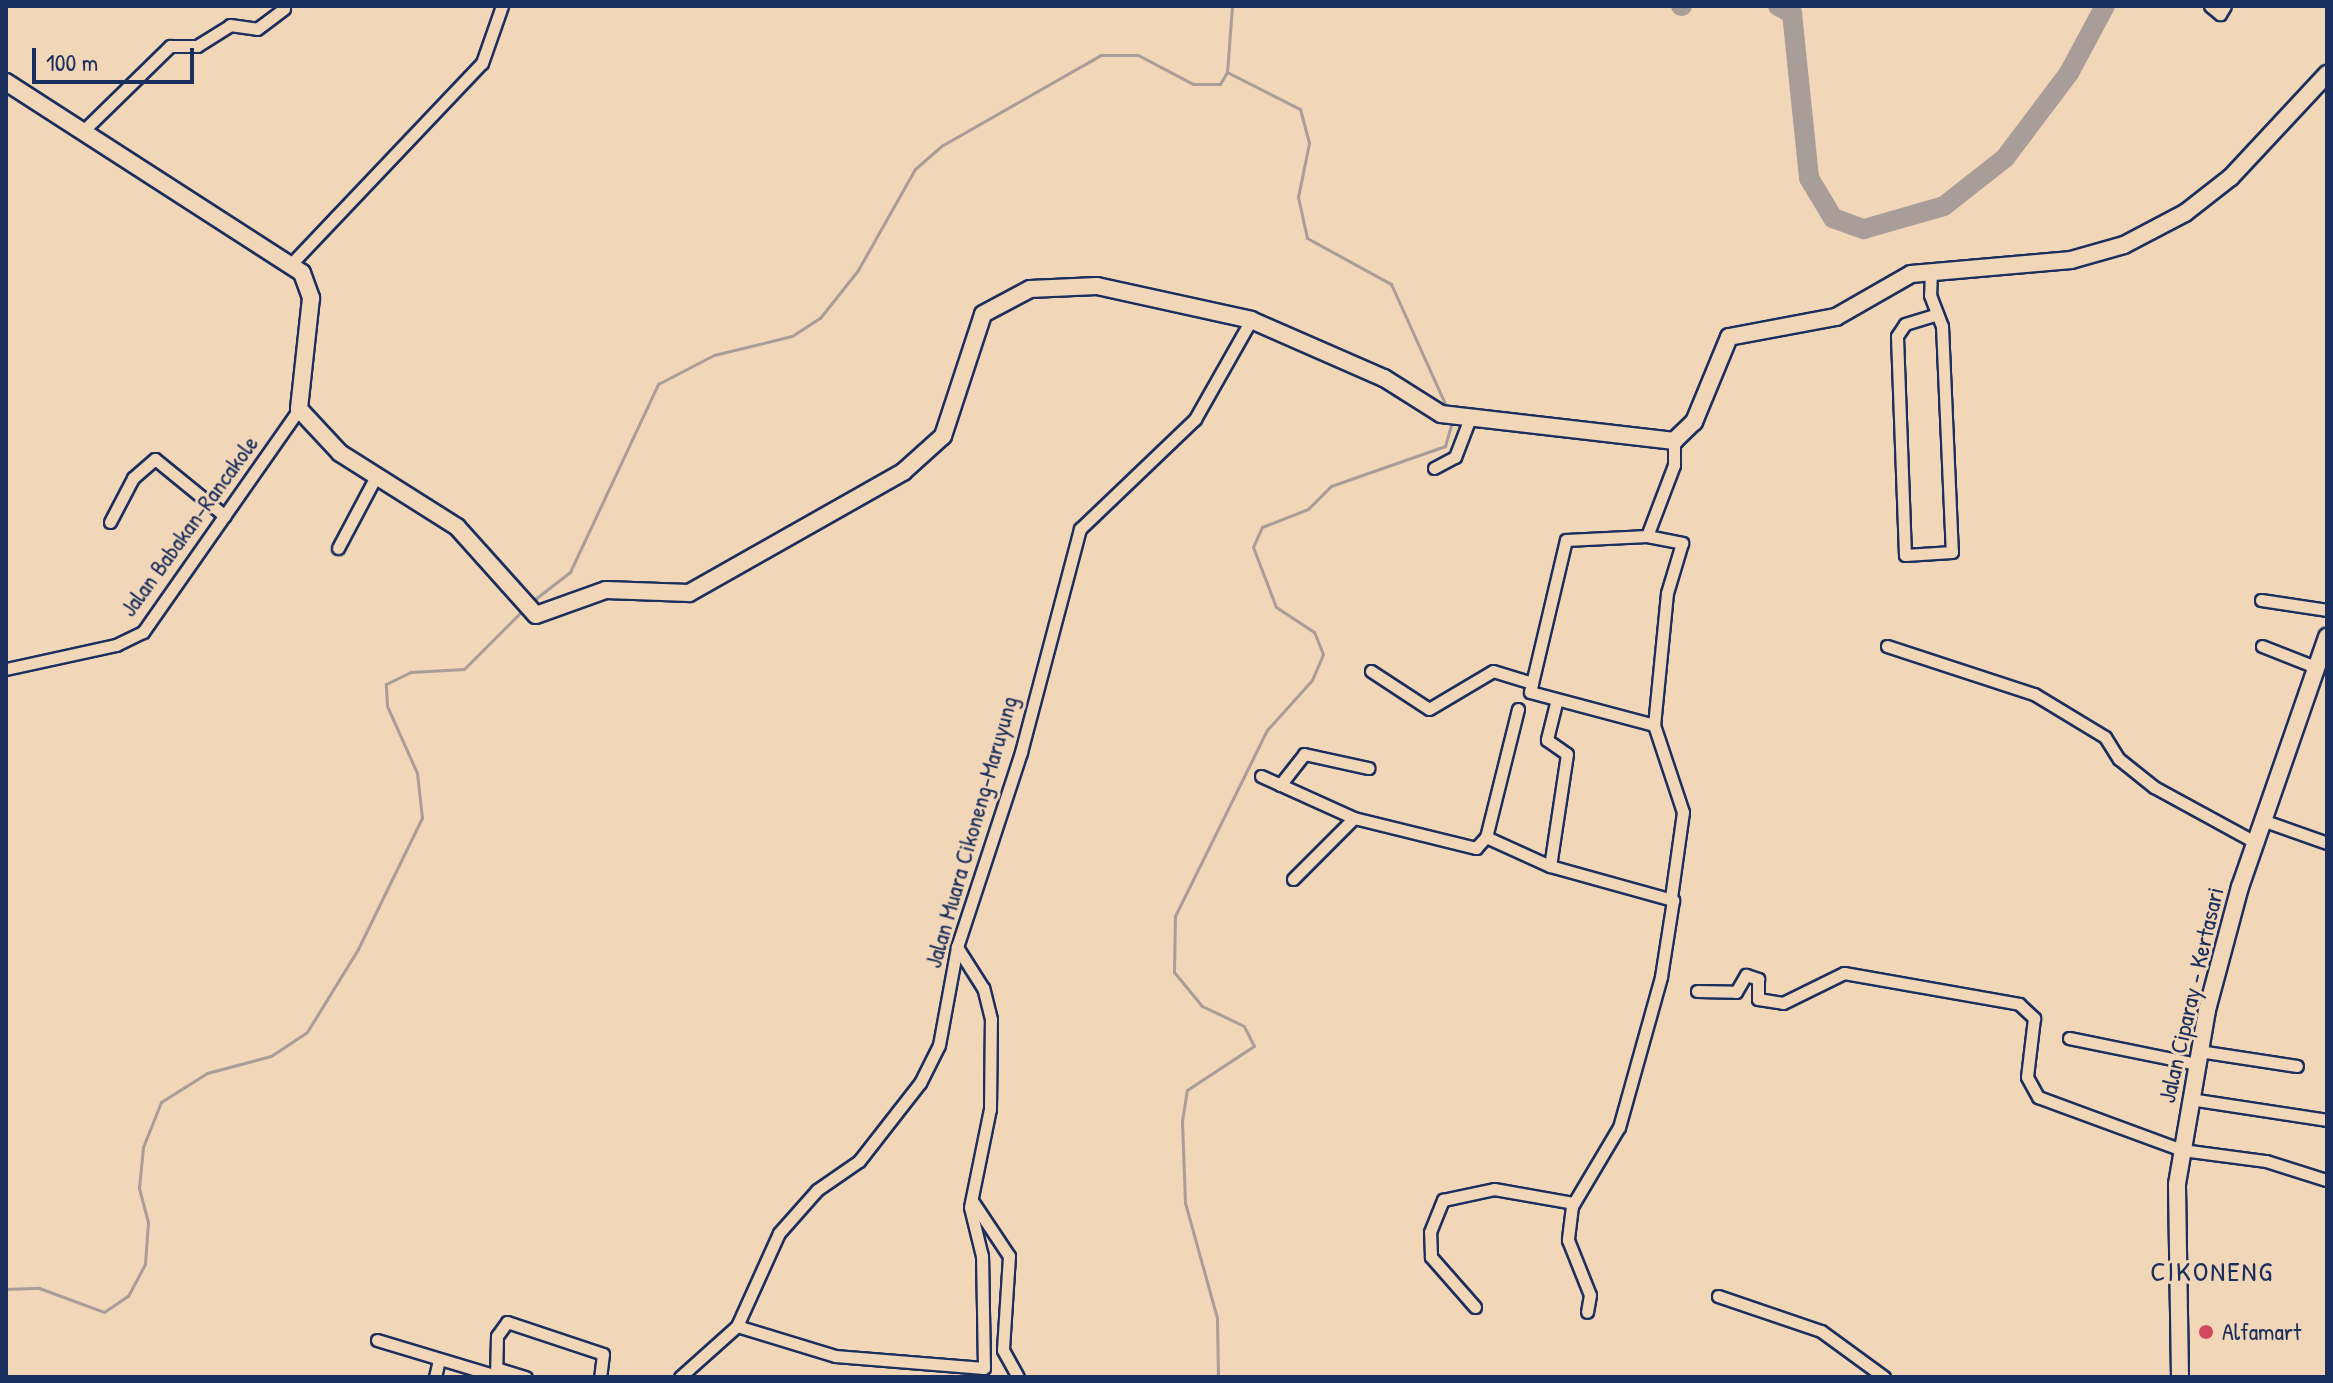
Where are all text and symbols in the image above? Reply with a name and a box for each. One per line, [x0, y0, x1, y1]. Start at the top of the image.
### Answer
scale bar [36, 32, 198, 82]
text: 100 m [46, 46, 98, 78]
street label: Jalan Babakan-Rancakole [114, 430, 264, 622]
street label: Jalan Muara Cikoneng-Maruyung [918, 693, 1024, 971]
street label: Jalan Ciparay - Kertasari [2152, 884, 2230, 1106]
district label: CIKONENG [2150, 1254, 2274, 1288]
place label: Alfamart [2222, 1318, 2301, 1346]
marker: Alfamart [2197, 1323, 2215, 1341]

